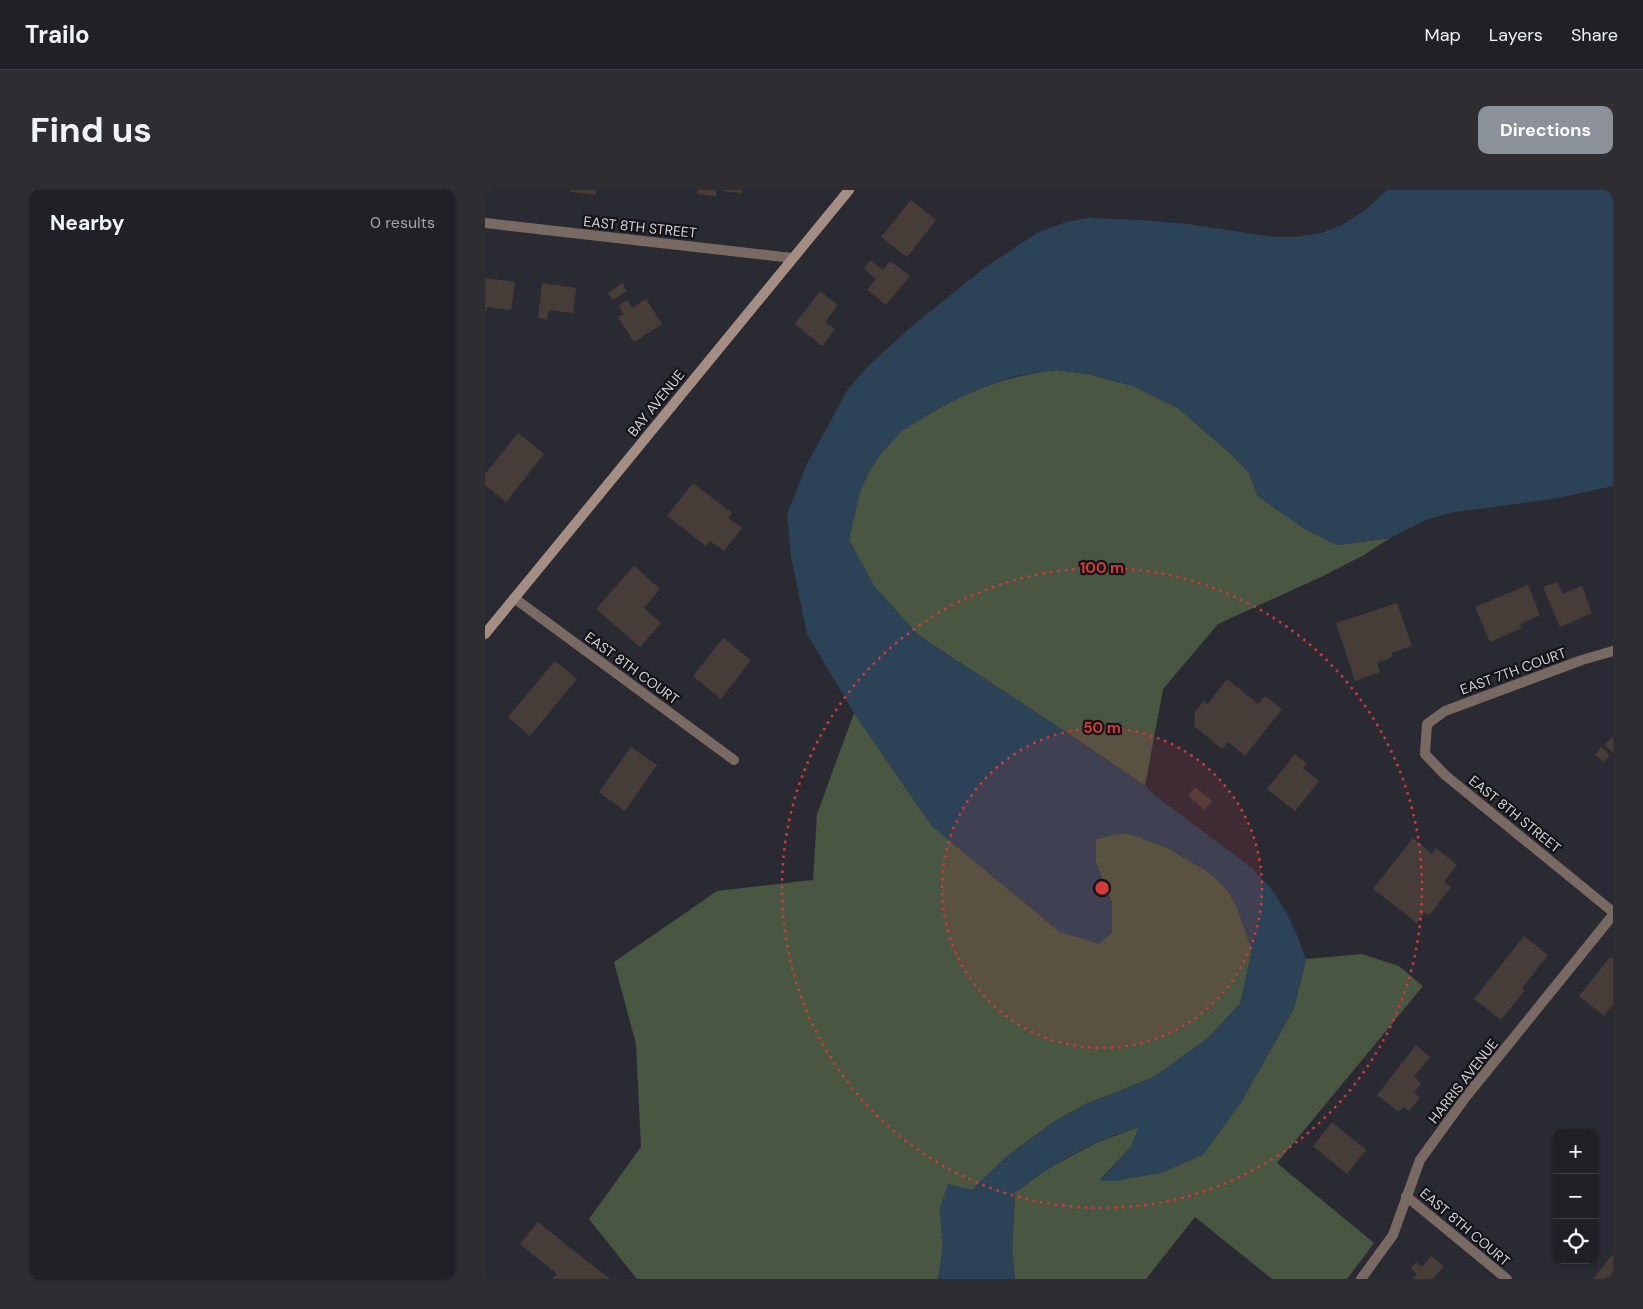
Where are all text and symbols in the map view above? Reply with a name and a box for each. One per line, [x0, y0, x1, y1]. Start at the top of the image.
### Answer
text: Trailo [25, 19, 90, 50]
text: Map [1425, 23, 1461, 47]
text: Layers [1489, 23, 1543, 47]
text: Share [1571, 23, 1618, 47]
button: Directions [1478, 106, 1613, 154]
text: Find us [30, 107, 152, 153]
text: Nearby [50, 209, 124, 237]
text: 0 results [370, 212, 435, 233]
street label: EAST 8TH STREET [583, 212, 698, 242]
street label: BAY AVENUE [624, 366, 688, 440]
text: 100 m [1080, 558, 1124, 578]
street label: EAST 8TH COURT [581, 628, 683, 708]
street label: EAST 7TH COURT [1458, 643, 1569, 699]
text: 50 m [1083, 718, 1121, 738]
street label: EAST 8TH STREET [1465, 771, 1565, 857]
centre of rings [1093, 879, 1111, 897]
street label: HARRIS AVENUE [1424, 1035, 1502, 1127]
map controls [1553, 1129, 1598, 1264]
button: + [1553, 1129, 1598, 1174]
button: − [1553, 1174, 1598, 1219]
street label: EAST 8TH COURT [1416, 1184, 1514, 1270]
button: locate [1553, 1219, 1598, 1264]

